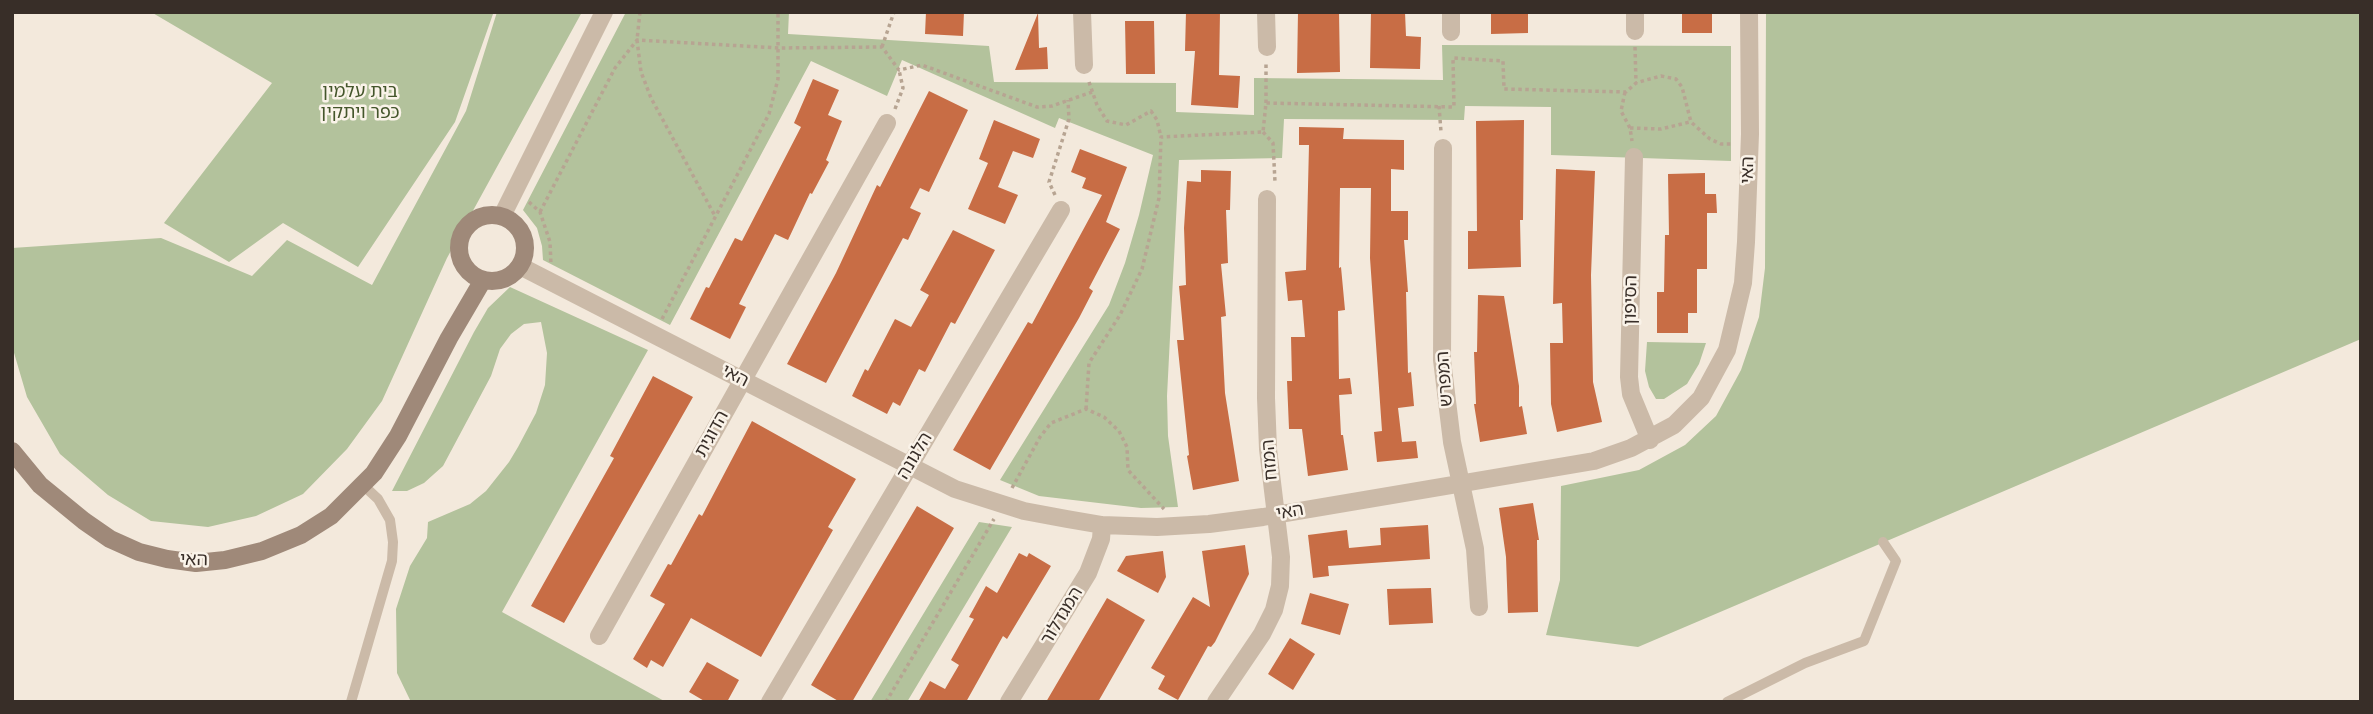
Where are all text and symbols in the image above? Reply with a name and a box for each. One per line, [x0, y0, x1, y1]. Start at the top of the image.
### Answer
park label: בית עלמין כפר ויתקין [320, 81, 400, 124]
street label: האי [1737, 156, 1759, 184]
street label: הסיפון [1620, 275, 1642, 325]
street label: המפרש [1432, 350, 1458, 408]
street label: האי [718, 360, 752, 392]
street label: הדוגית [690, 407, 734, 461]
street label: הלגונה [893, 429, 937, 483]
street label: המזח [1257, 439, 1283, 481]
street label: האי [1275, 499, 1305, 525]
street label: האי [180, 549, 208, 571]
street label: המגדלור [1036, 583, 1088, 649]

